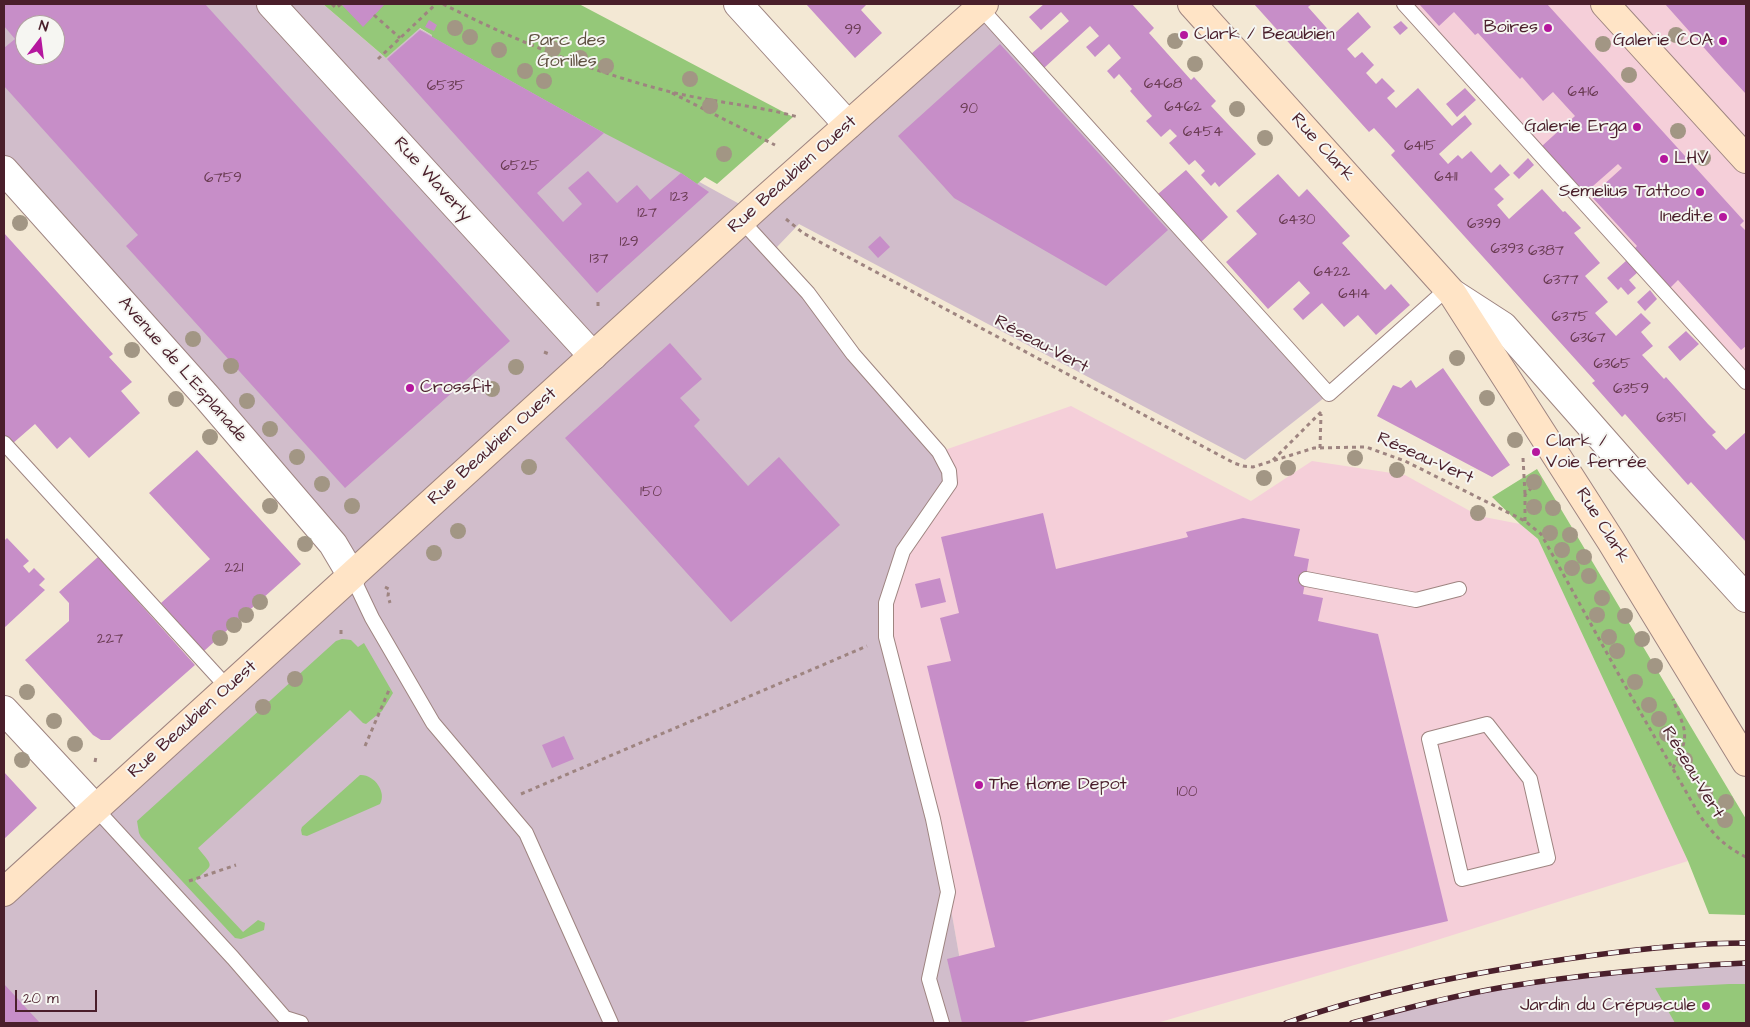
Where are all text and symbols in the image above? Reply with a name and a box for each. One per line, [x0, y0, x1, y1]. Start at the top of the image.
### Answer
north arrow [15, 15, 65, 65]
text: N [37, 16, 50, 37]
place label: Boires [1484, 17, 1538, 39]
house number: 99 [844, 22, 862, 40]
marker: Boires [1542, 22, 1554, 34]
place label: Clark / Beaubien [1194, 24, 1335, 46]
marker: Clark / Beaubien [1178, 29, 1190, 41]
park label: Parc des Gorilles [528, 30, 606, 72]
place label: Galerie COA [1613, 30, 1713, 52]
marker: Galerie COA [1717, 35, 1729, 47]
house number: 6468 [1144, 76, 1182, 94]
house number: 6535 [427, 78, 465, 96]
house number: 6416 [1568, 84, 1598, 102]
house number: 6462 [1164, 99, 1202, 117]
house number: 90 [960, 101, 978, 119]
street label: Rue Clark [1286, 109, 1358, 187]
street label: Rue Beaubien Ouest [724, 112, 862, 238]
place label: Galerie Erga [1524, 116, 1627, 138]
marker: Galerie Erga [1631, 121, 1643, 133]
house number: 6454 [1183, 124, 1223, 142]
street label: Rue Waverly [388, 133, 476, 227]
house number: 6415 [1404, 138, 1436, 156]
place label: LHV [1674, 148, 1709, 170]
marker: LHV [1658, 153, 1670, 165]
house number: 6525 [500, 158, 540, 176]
house number: 6411 [1434, 169, 1458, 187]
house number: 6759 [204, 170, 242, 188]
place label: Semelius Tattoo [1559, 181, 1690, 203]
marker: Semelius Tattoo [1694, 186, 1706, 198]
house number: 123 [670, 189, 688, 207]
house number: 127 [637, 205, 657, 223]
place label: Inedit.e [1660, 206, 1713, 228]
marker: Inedit.e [1717, 211, 1729, 223]
house number: 6430 [1279, 212, 1315, 230]
house number: 6399 [1467, 216, 1501, 234]
house number: 129 [619, 234, 639, 252]
house number: 6393 [1490, 241, 1524, 259]
house number: 6387 [1528, 243, 1564, 261]
house number: 137 [590, 251, 608, 269]
house number: 6422 [1314, 264, 1350, 282]
house number: 6377 [1543, 272, 1579, 290]
house number: 6414 [1338, 286, 1370, 304]
street label: Avenue de L'Esplanade [113, 293, 251, 447]
house number: 6375 [1552, 309, 1588, 327]
street label: Réseau-Vert [990, 311, 1092, 379]
house number: 6367 [1570, 330, 1606, 348]
house number: 6365 [1593, 356, 1631, 374]
place label: Crossfit [420, 377, 492, 399]
house number: 6359 [1613, 381, 1649, 399]
marker: Crossfit [404, 382, 416, 394]
street label: Rue Beaubien Ouest [424, 384, 562, 510]
house number: 6351 [1656, 410, 1686, 428]
street label: Réseau-Vert [1373, 428, 1477, 490]
place label: Clark / Voie ferrée [1546, 431, 1647, 474]
marker: Clark / Voie ferrée [1530, 446, 1542, 458]
house number: 150 [640, 484, 662, 502]
street label: Rue Clark [1570, 484, 1634, 568]
house number: 221 [224, 560, 244, 578]
house number: 227 [97, 631, 123, 649]
street label: Rue Beaubien Ouest [124, 657, 262, 783]
street label: Réseau-Vert [1656, 723, 1728, 823]
place label: The Home Depot [989, 774, 1127, 796]
marker: The Home Depot [973, 779, 985, 791]
house number: 100 [1177, 784, 1197, 802]
scale bar [18, 980, 100, 1012]
text: 20 m [23, 988, 59, 1009]
place label: Jardin du Crépuscule [1520, 995, 1696, 1017]
marker: Jardin du Crépuscule [1700, 1000, 1712, 1012]

